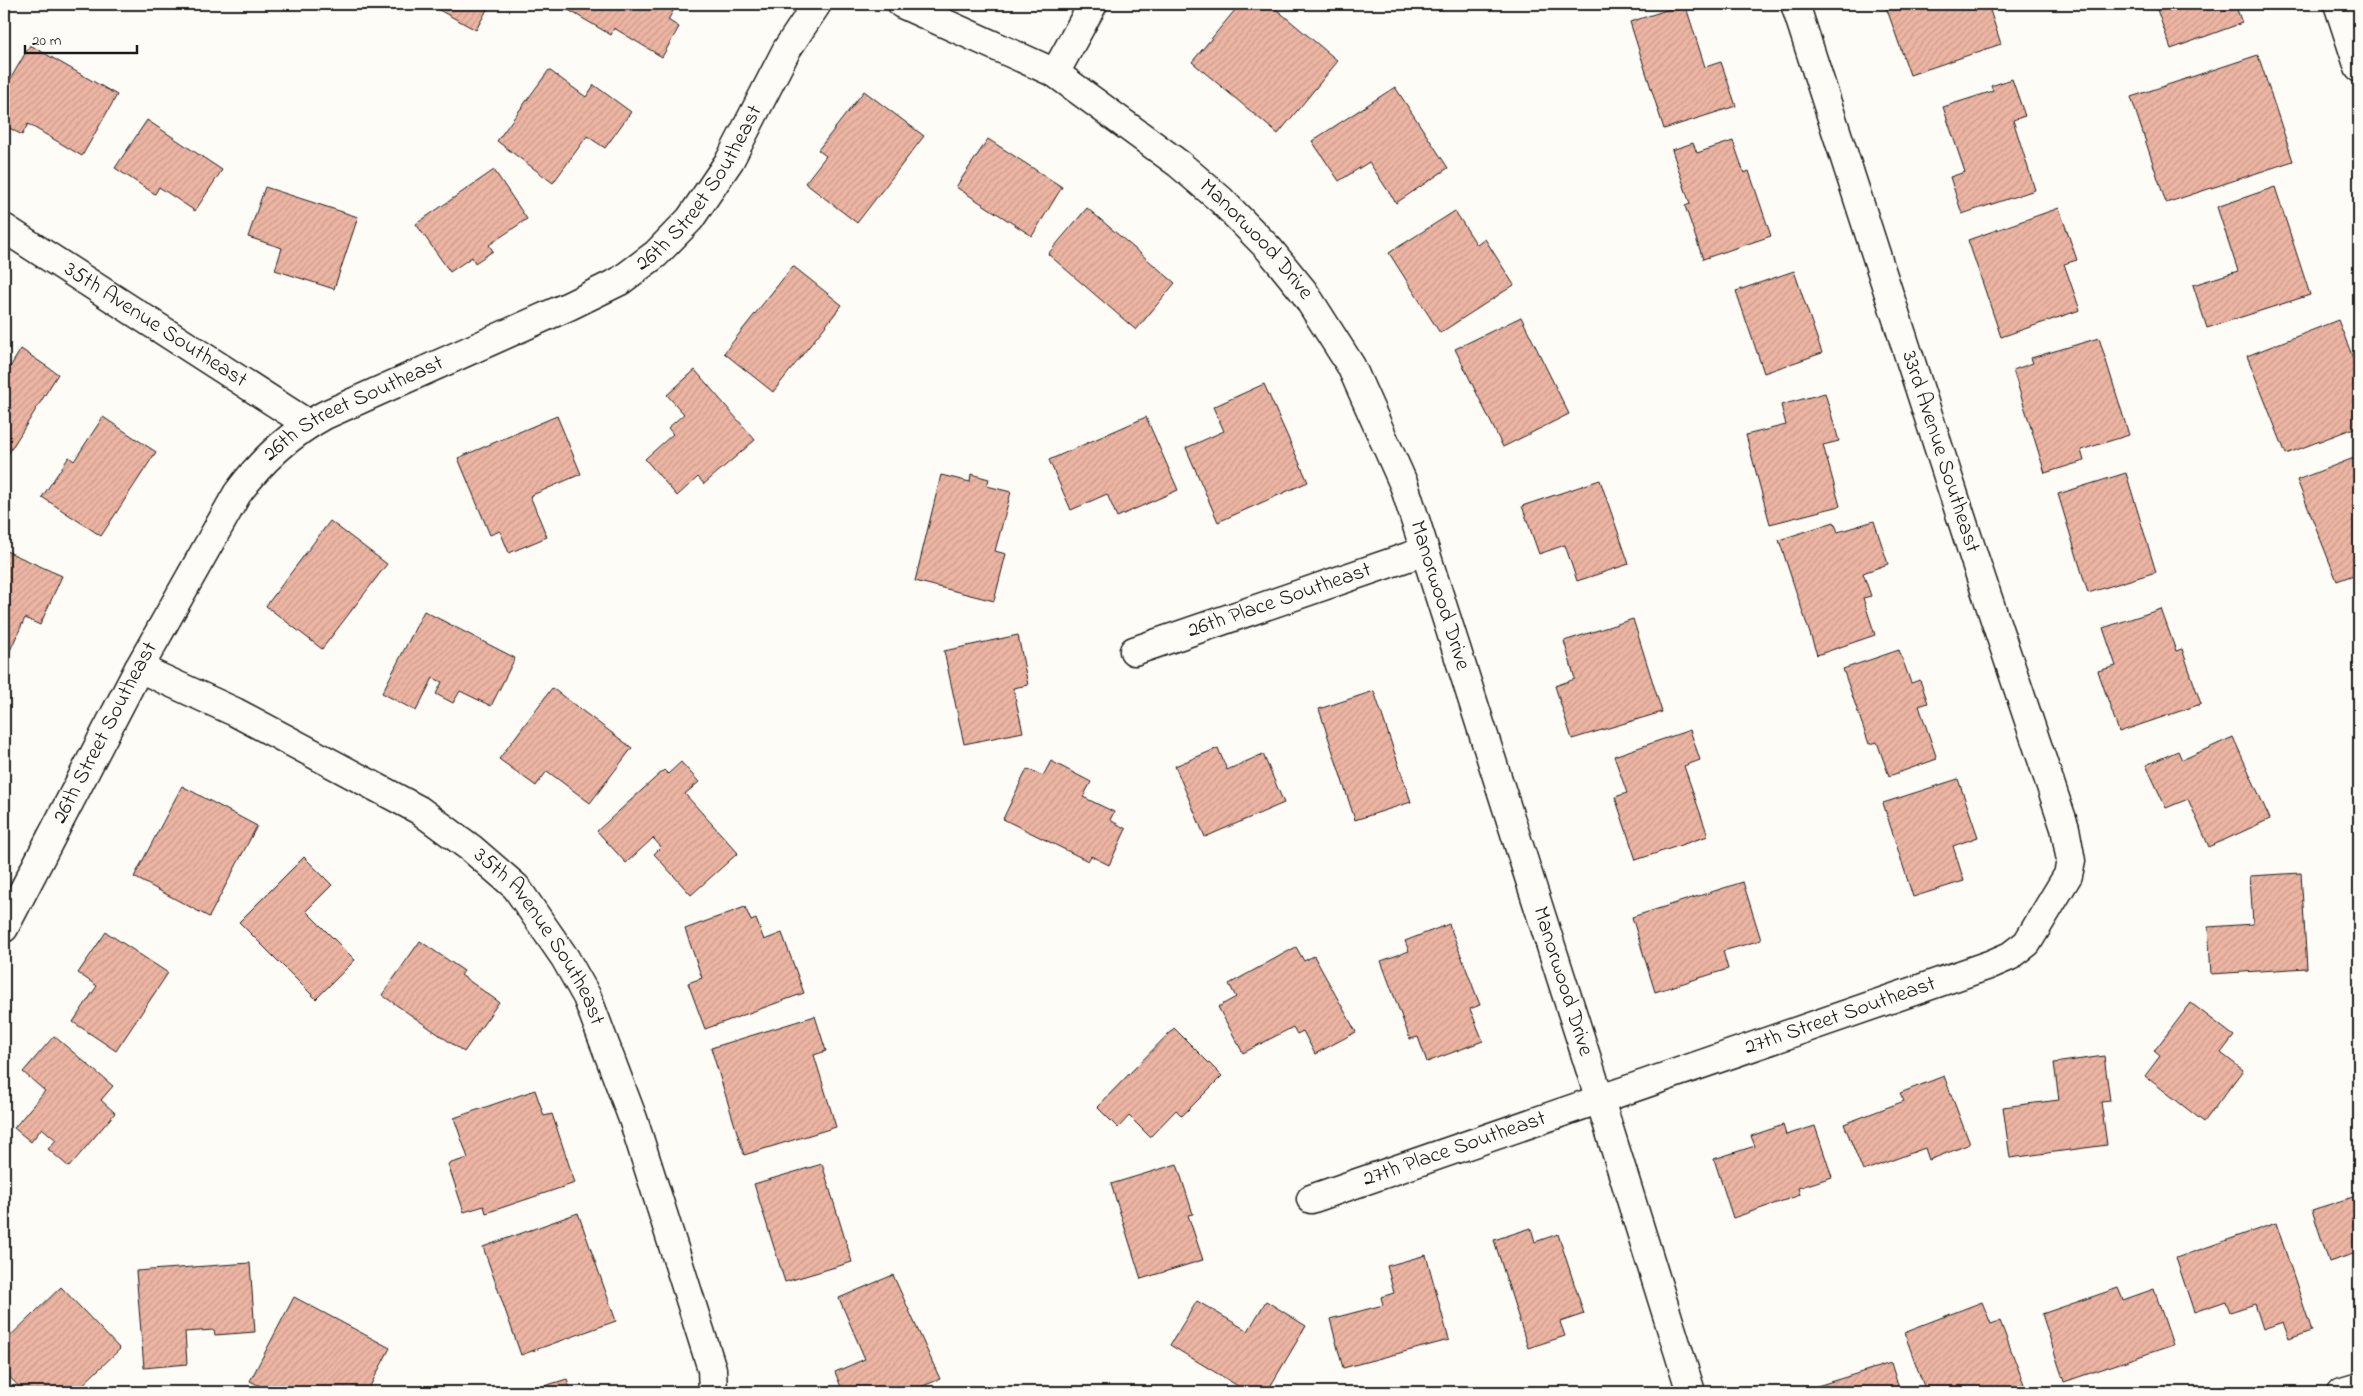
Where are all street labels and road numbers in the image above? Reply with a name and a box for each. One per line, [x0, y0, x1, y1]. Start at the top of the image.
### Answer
street label: 26th Street Southeast [629, 99, 772, 280]
street label: Manorwood Drive [1192, 172, 1321, 306]
street label: 35th Avenue Southeast [57, 254, 254, 397]
street label: 33rd Avenue Southeast [1892, 347, 1988, 558]
street label: 26th Street Southeast [256, 348, 450, 470]
street label: Manorwood Drive [1400, 517, 1478, 675]
street label: 26th Place Southeast [1183, 554, 1376, 647]
street label: 26th Street Southeast [45, 635, 167, 829]
street label: 35th Avenue Southeast [466, 841, 613, 1031]
street label: Manorwood Drive [1523, 903, 1601, 1060]
street label: 27th Street Southeast [1740, 968, 1941, 1064]
street label: 27th Place Southeast [1359, 1103, 1551, 1196]

